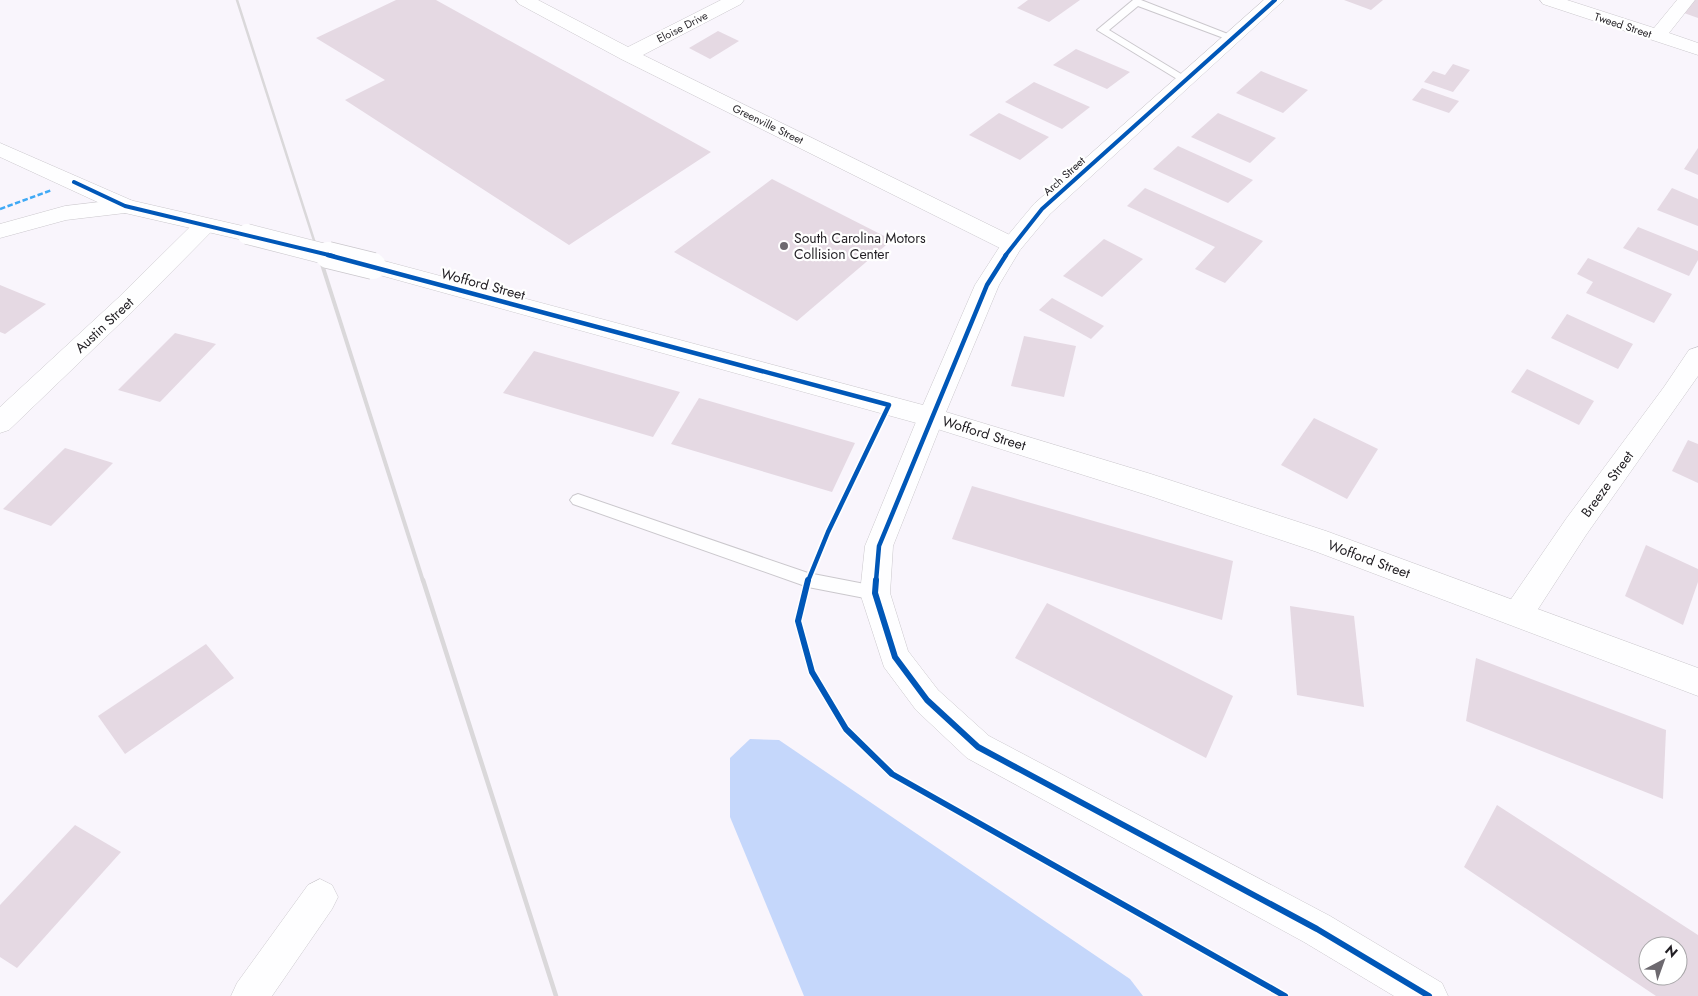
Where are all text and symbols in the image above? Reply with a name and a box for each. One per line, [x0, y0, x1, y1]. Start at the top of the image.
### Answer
street label: Eloise Drive [654, 7, 711, 47]
street label: Tweed Street [1592, 8, 1654, 42]
street label: Greenville Street [730, 100, 807, 148]
street label: Arch Street [1040, 153, 1089, 199]
place label: South Carolina Motors Collision Center [794, 228, 926, 264]
marker: South Carolina Motors Collision Center [778, 240, 790, 252]
street label: Wofford Street [439, 263, 528, 305]
street label: Austin Street [70, 292, 138, 358]
street label: Wofford Street [940, 411, 1029, 455]
street label: Breeze Street [1576, 446, 1638, 521]
street label: Wofford Street [1325, 535, 1414, 583]
north arrow [1638, 936, 1688, 986]
text: N [1661, 940, 1682, 962]

